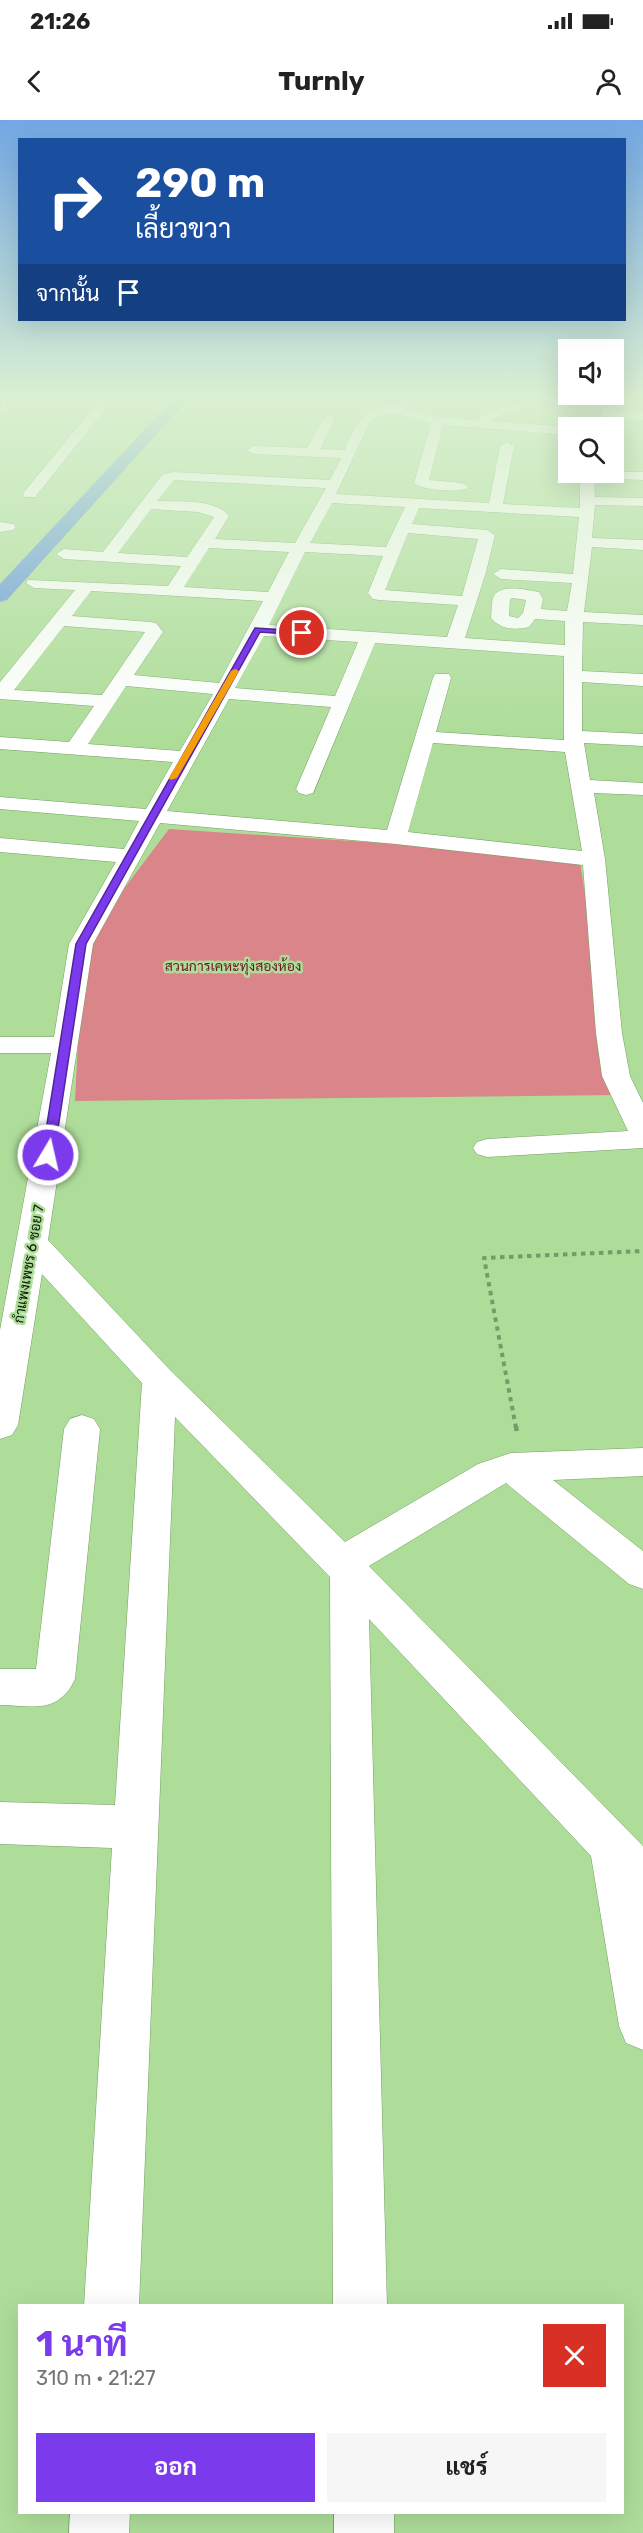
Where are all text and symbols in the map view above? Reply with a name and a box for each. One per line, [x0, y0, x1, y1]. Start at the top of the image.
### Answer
text: 21:26 [30, 8, 90, 35]
icon: back [18, 65, 51, 98]
text: Turnly [278, 65, 365, 97]
icon: person [592, 65, 625, 98]
text: 290 m [135, 158, 265, 208]
icon: right [36, 162, 114, 240]
text: เลี้ยวขวา [135, 213, 231, 245]
icon: arrive [112, 276, 145, 309]
text: จากนั้น [36, 280, 100, 307]
map controls [558, 339, 624, 483]
button: sound [558, 339, 624, 405]
button: search [558, 417, 624, 483]
pin [276, 607, 327, 658]
icon: arrive [285, 616, 318, 649]
park label: สวนการเคหะทุ่งสองห้อง [165, 957, 301, 976]
position arrow [16, 1123, 80, 1187]
street label: กำแพงเพชร 6 ซอย 7 [10, 1204, 48, 1324]
text: 1 นาที [36, 2322, 128, 2365]
button: close [543, 2324, 606, 2387]
text: 310 m · 21:27 [36, 2366, 155, 2390]
button: ออก [36, 2433, 315, 2502]
button: แชร์ [327, 2433, 606, 2502]

